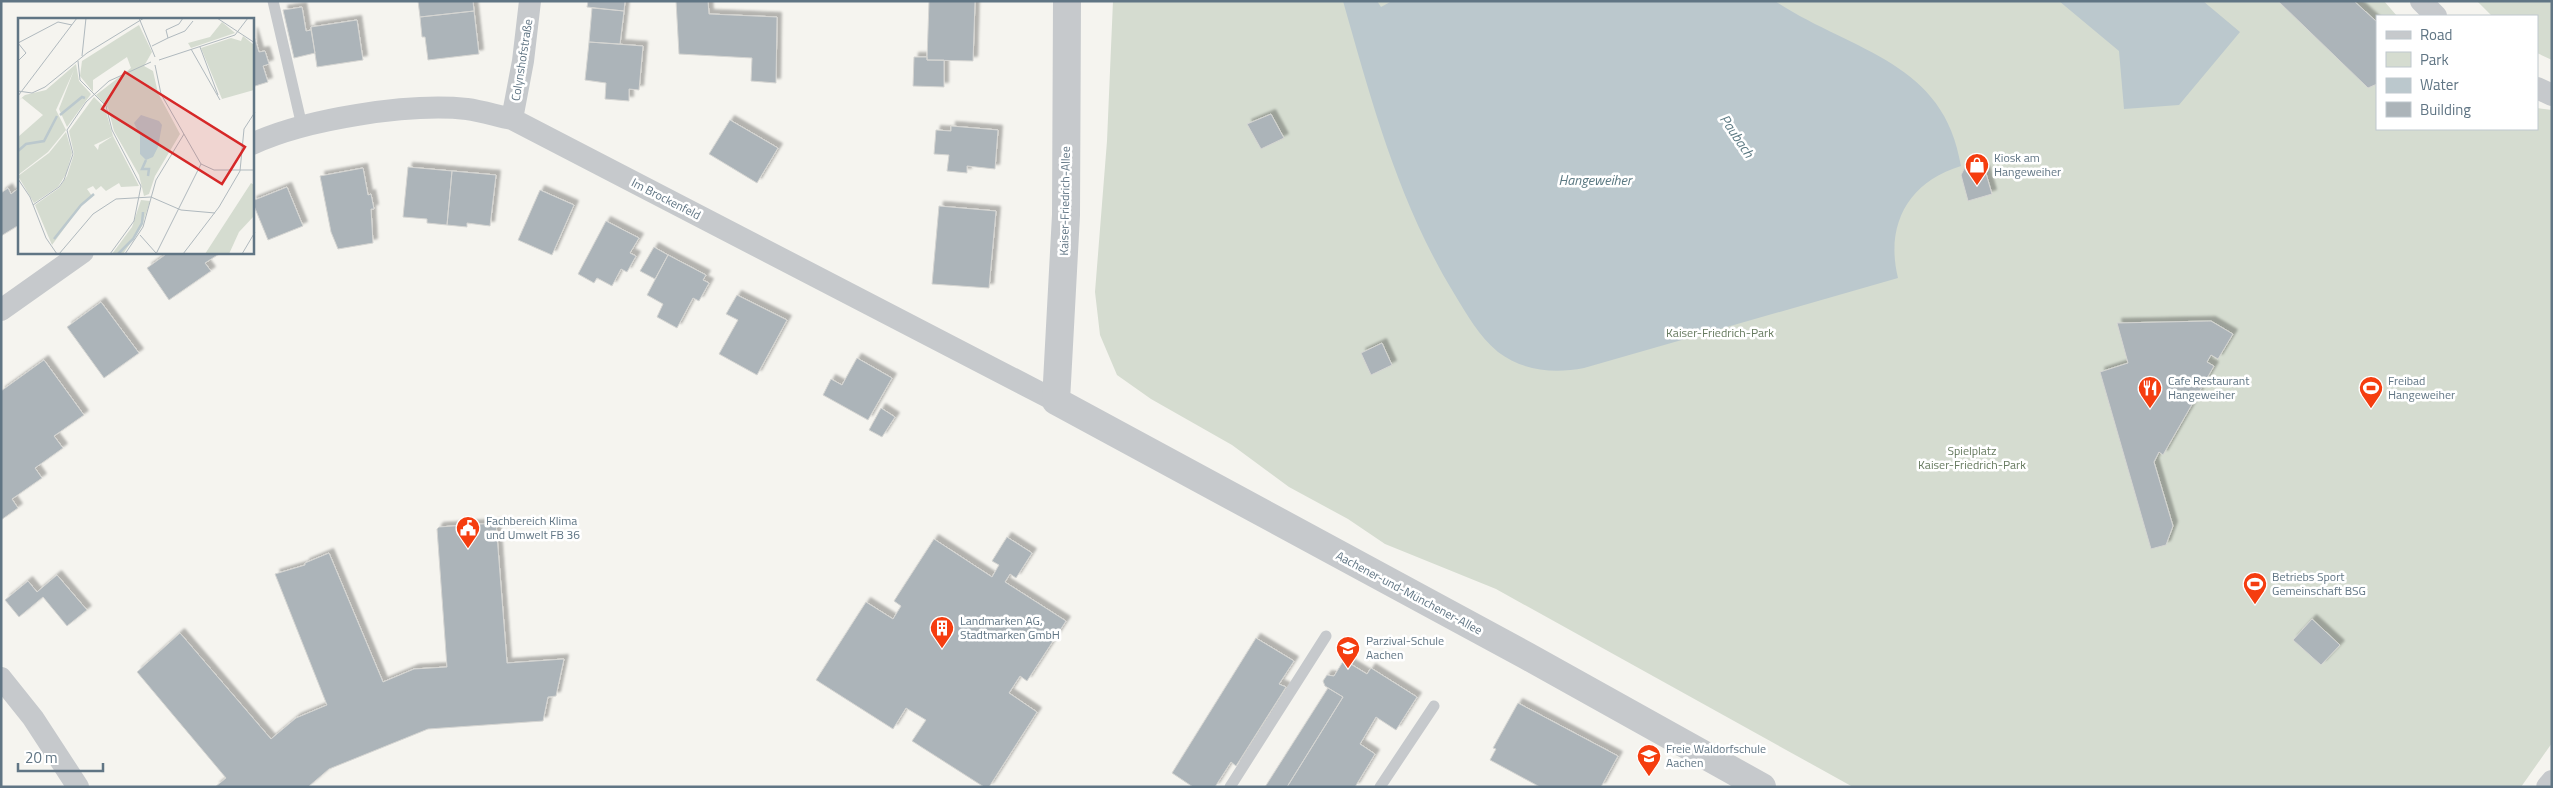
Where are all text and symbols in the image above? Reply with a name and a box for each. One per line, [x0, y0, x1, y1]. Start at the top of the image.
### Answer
legend [2376, 15, 2538, 130]
street label: Colynshofstraße [506, 17, 537, 102]
inset map [18, 18, 254, 254]
text: Road [2420, 23, 2452, 46]
text: Park [2420, 48, 2449, 71]
text: Water [2420, 73, 2459, 96]
text: Building [2420, 98, 2471, 121]
water label: Paubach [1715, 110, 1760, 162]
street label: Kaiser-Friedrich-Allee [1054, 146, 1075, 256]
place label: Kiosk am Hangeweiher [1994, 148, 2061, 181]
shop icon: Kiosk am Hangeweiher [1964, 152, 1990, 186]
water label: Hangeweiher [1559, 169, 1633, 190]
street label: Im Brockenfeld [628, 173, 704, 224]
park label: Kaiser-Friedrich-Park [1666, 323, 1774, 342]
place label: Cafe Restaurant Hangeweiher [2168, 371, 2250, 404]
place label: Freibad Hangeweiher [2388, 371, 2455, 404]
restaurant icon: Cafe Restaurant Hangeweiher [2137, 375, 2163, 409]
sports icon: Freibad Hangeweiher [2358, 375, 2384, 409]
park label: Spielplatz Kaiser-Friedrich-Park [1918, 441, 2026, 474]
place label: Fachbereich Klima und Umwelt FB 36 [486, 511, 580, 544]
public building icon: Fachbereich Klima und Umwelt FB 36 [455, 515, 481, 549]
street label: Aachener-und-Münchener-Allee [1333, 546, 1486, 639]
place label: Betriebs Sport Gemeinschaft BSG [2272, 567, 2366, 600]
sports icon: Betriebs Sport Gemeinschaft BSG [2242, 571, 2268, 605]
place label: Landmarken AG, Stadtmarken GmbH [960, 611, 1060, 644]
building icon: Landmarken AG, Stadtmarken GmbH [929, 615, 955, 649]
place label: Parzival-Schule Aachen [1366, 631, 1444, 664]
school or university icon: Parzival-Schule Aachen [1335, 635, 1361, 669]
place label: Freie Waldorfschule Aachen [1666, 739, 1766, 772]
scale bar [18, 740, 102, 772]
school or university icon: Freie Waldorfschule Aachen [1636, 743, 1662, 777]
text: 20 m [25, 746, 58, 769]

